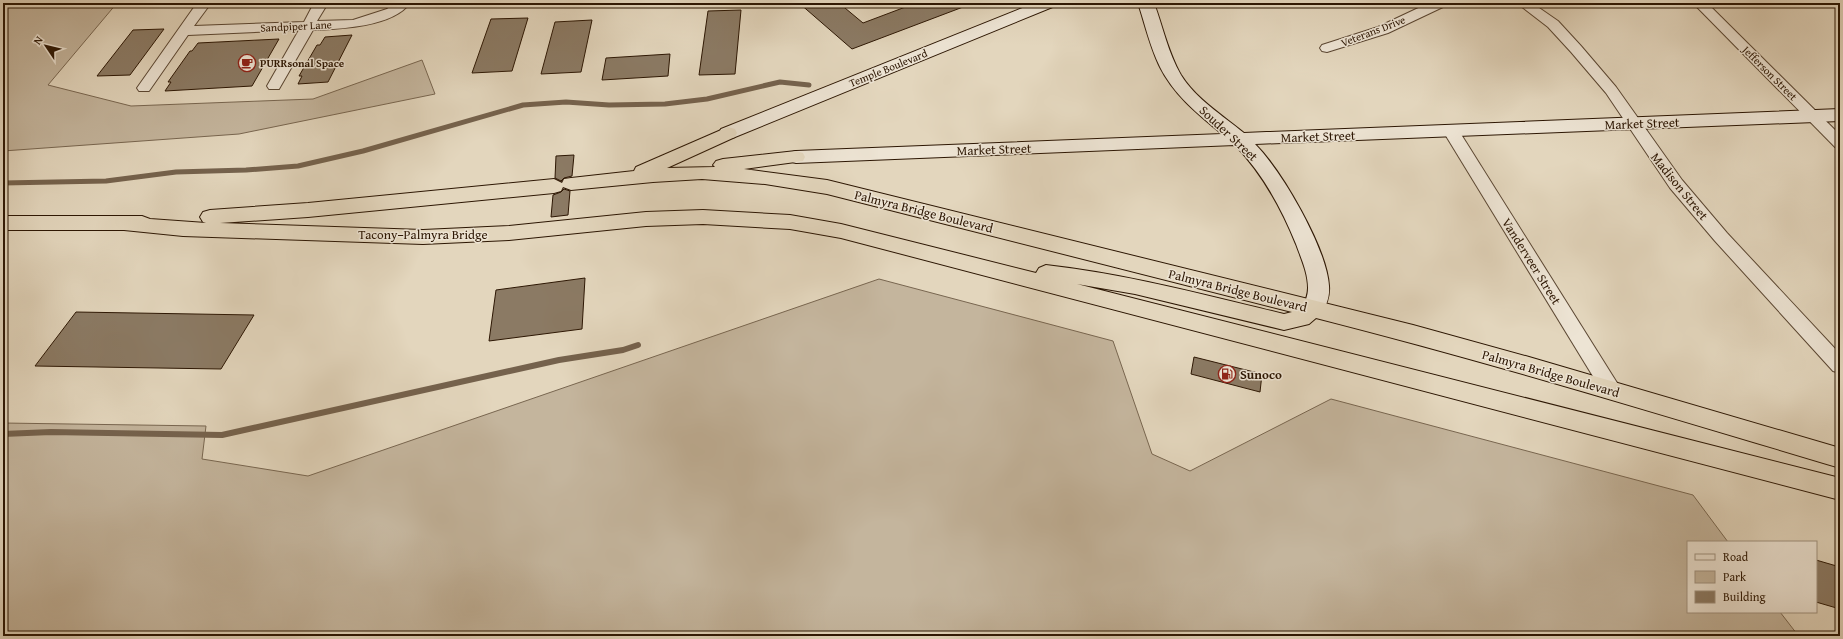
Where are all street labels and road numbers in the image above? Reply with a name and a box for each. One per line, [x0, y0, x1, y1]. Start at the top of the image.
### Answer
street label: Veterans Drive [1338, 11, 1408, 51]
street label: Sandpiper Lane [260, 16, 332, 36]
street label: Jefferson Street [1738, 41, 1801, 104]
street label: Temple Boulevard [846, 45, 930, 91]
street label: Souder Street [1195, 101, 1263, 166]
street label: Market Street [1604, 113, 1680, 134]
street label: Market Street [1280, 126, 1356, 147]
street label: Market Street [956, 139, 1032, 160]
street label: Madison Street [1646, 148, 1713, 225]
street label: Palmyra Bridge Boulevard [853, 185, 995, 238]
street label: Vanderveer Street [1497, 214, 1566, 309]
street label: Tacony–Palmyra Bridge [358, 225, 488, 244]
street label: Palmyra Bridge Boulevard [1167, 264, 1309, 317]
street label: Palmyra Bridge Boulevard [1480, 345, 1622, 402]

